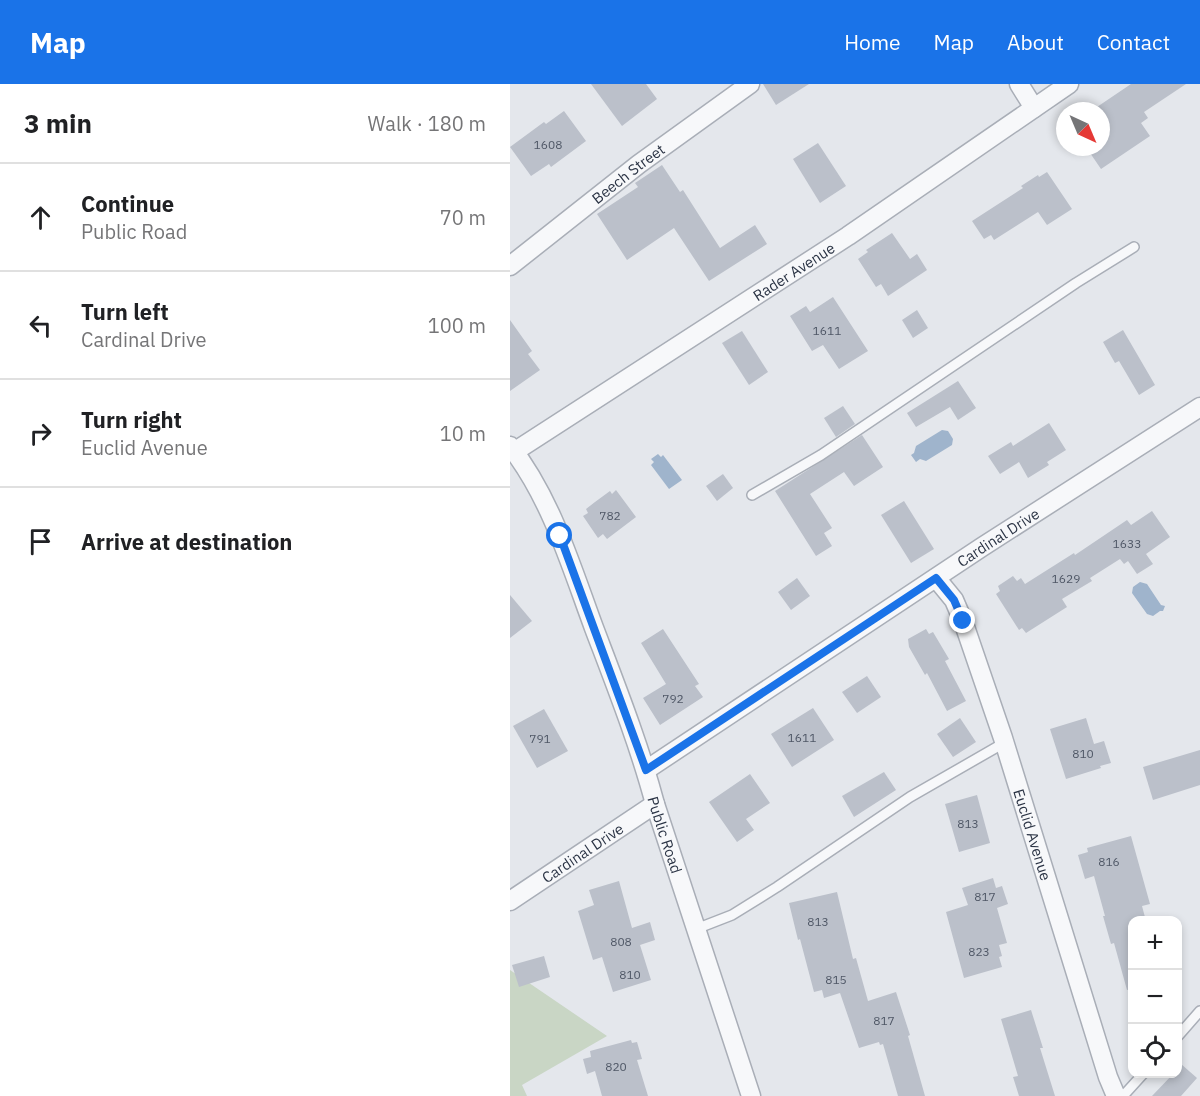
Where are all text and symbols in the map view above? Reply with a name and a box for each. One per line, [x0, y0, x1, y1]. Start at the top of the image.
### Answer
text: Map [30, 24, 86, 61]
text: Home [844, 28, 901, 56]
text: Map [934, 28, 974, 56]
text: About [1007, 28, 1064, 56]
text: Contact [1097, 28, 1170, 56]
north arrow [1056, 102, 1110, 156]
text: 3 min [24, 106, 92, 140]
text: Walk · 180 m [368, 110, 486, 137]
house number: 1608 [534, 137, 562, 152]
street label: Beech Street [588, 139, 668, 207]
text: Continue [81, 189, 174, 218]
icon: ahead [24, 201, 57, 234]
text: 70 m [440, 204, 486, 231]
text: Public Road [81, 218, 187, 245]
street label: Rader Avenue [749, 238, 838, 305]
text: Turn left [81, 297, 169, 326]
icon: left [24, 309, 57, 342]
text: 100 m [428, 312, 486, 339]
house number: 1611 [813, 323, 841, 338]
text: Cardinal Drive [81, 326, 207, 353]
text: Turn right [81, 405, 182, 434]
icon: right [24, 417, 57, 450]
text: 10 m [440, 420, 486, 447]
text: Euclid Avenue [81, 434, 208, 461]
street label: Cardinal Drive [953, 503, 1043, 571]
house number: 782 [599, 508, 621, 523]
route start [546, 522, 572, 548]
icon: arrive [24, 525, 57, 558]
text: Arrive at destination [81, 527, 292, 556]
house number: 1633 [1113, 536, 1141, 551]
house number: 1629 [1052, 571, 1080, 586]
route end [949, 607, 975, 633]
house number: 792 [662, 691, 684, 706]
house number: 1611 [788, 730, 816, 745]
house number: 791 [529, 731, 551, 746]
house number: 810 [1072, 746, 1094, 761]
street label: Euclid Avenue [1010, 786, 1056, 883]
street label: Public Road [644, 794, 687, 876]
house number: 813 [957, 816, 979, 831]
street label: Cardinal Drive [538, 819, 627, 887]
house number: 816 [1098, 854, 1120, 869]
house number: 817 [974, 889, 996, 904]
house number: 813 [807, 914, 829, 929]
map controls [1128, 916, 1182, 1078]
button: + [1128, 916, 1182, 970]
house number: 808 [610, 934, 632, 949]
house number: 823 [968, 944, 990, 959]
house number: 810 [619, 967, 641, 982]
button: − [1128, 970, 1182, 1024]
house number: 815 [825, 972, 847, 987]
house number: 817 [873, 1013, 895, 1028]
button: locate [1128, 1024, 1182, 1078]
house number: 820 [605, 1059, 627, 1074]

